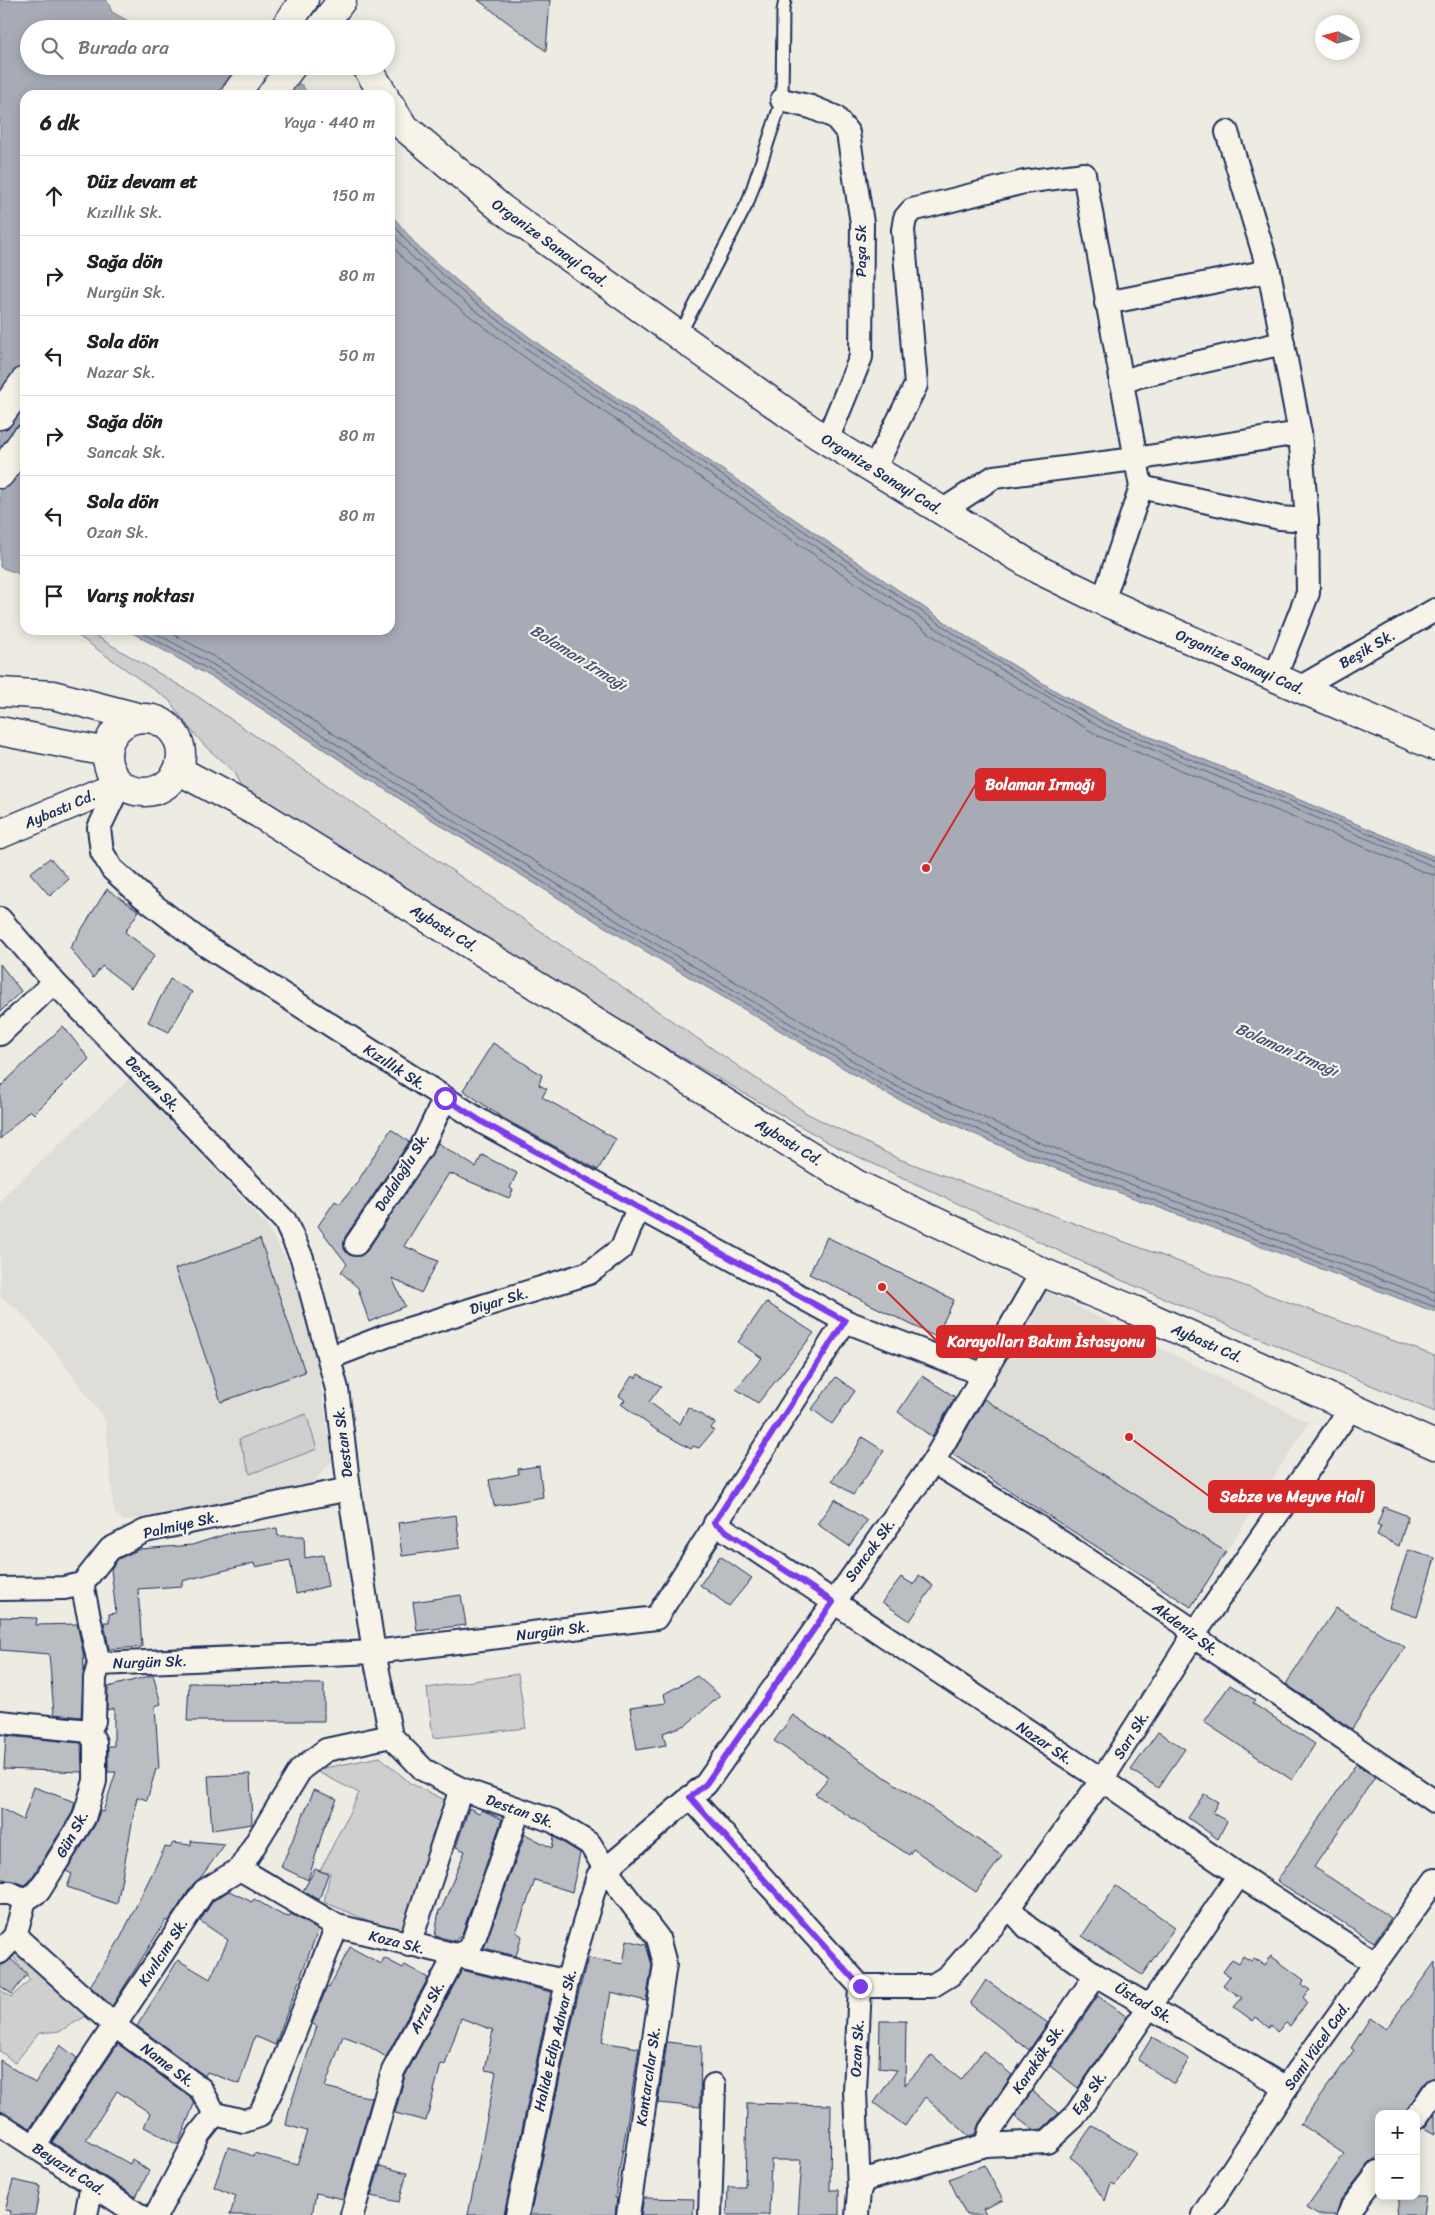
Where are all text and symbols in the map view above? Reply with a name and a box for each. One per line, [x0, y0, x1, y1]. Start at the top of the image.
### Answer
north arrow [1315, 15, 1360, 60]
search box [20, 20, 395, 75]
text: Burada ara [78, 31, 169, 64]
icon: search [38, 34, 66, 62]
text: 6 dk [40, 104, 80, 142]
text: Yaya · 440 m [284, 108, 375, 137]
text: Düz devam et [87, 165, 198, 198]
text: 150 m [332, 181, 375, 210]
icon: ahead [40, 182, 68, 210]
street label: Organize Sanayi Cad. [486, 192, 614, 294]
text: Kızıllık Sk. [87, 198, 163, 227]
street label: Paşa Sk [848, 224, 874, 277]
text: Sağa dön [87, 245, 162, 278]
text: 80 m [339, 261, 375, 290]
icon: right [40, 262, 68, 290]
text: Nurgün Sk. [87, 278, 166, 307]
text: Sola dön [87, 325, 158, 358]
text: 50 m [339, 341, 375, 370]
icon: left [40, 342, 68, 370]
text: Nazar Sk. [87, 358, 156, 387]
text: Sağa dön [87, 405, 162, 438]
text: 80 m [339, 421, 375, 450]
icon: right [40, 422, 68, 450]
street label: Organize Sanayi Cad. [816, 426, 948, 522]
text: Sancak Sk. [87, 438, 166, 467]
text: Sola dön [87, 485, 158, 518]
text: 80 m [339, 501, 375, 530]
icon: left [40, 502, 68, 530]
text: Ozan Sk. [87, 518, 149, 547]
text: Varış noktası [87, 579, 194, 612]
icon: arrive [40, 582, 68, 610]
water label: Bolaman Irmağı [525, 616, 634, 700]
street label: Organize Sanayi Cad. [1171, 622, 1309, 702]
street label: Beşik Sk. [1334, 622, 1400, 676]
callout: Bolaman Irmağı [976, 769, 1105, 800]
text: Bolaman Irmağı [985, 770, 1095, 799]
street label: Aybastı Cd. [19, 782, 100, 836]
street label: Aybastı Cd. [404, 896, 483, 959]
water label: Bolaman Irmağı [1231, 1014, 1344, 1086]
street label: Kızıllık Sk. [358, 1037, 432, 1097]
street label: Destan Sk. [119, 1049, 187, 1119]
route start [434, 1087, 457, 1110]
street label: Aybastı Cd. [749, 1110, 828, 1173]
street label: Dadaloğlu Sk. [367, 1127, 437, 1217]
street label: Diyar Sk. [466, 1280, 532, 1322]
street label: Aybastı Cd. [1166, 1315, 1247, 1370]
callout: Karayolları Bakım İstasyonu [937, 1326, 1155, 1357]
text: Karayolları Bakım İstasyonu [946, 1327, 1145, 1356]
street label: Destan Sk. [326, 1405, 360, 1479]
callout: Sebze ve Meyve Hali [1209, 1481, 1374, 1512]
text: Sebze ve Meyve Hali [1219, 1482, 1366, 1511]
street label: Palmiye Sk. [140, 1504, 222, 1546]
street label: Sancak Sk. [838, 1512, 902, 1588]
street label: Akdeniz Sk. [1146, 1594, 1225, 1663]
street label: Nurgün Sk. [515, 1614, 591, 1648]
street label: Nurgün Sk. [112, 1648, 188, 1676]
street label: Sarı Sk. [1106, 1706, 1156, 1764]
street label: Nazar Sk. [1011, 1714, 1079, 1772]
street label: Destan Sk. [482, 1787, 558, 1835]
street label: Gün Sk. [48, 1805, 96, 1863]
street label: Kıvılcım Sk. [131, 1912, 195, 1992]
street label: Koza Sk. [366, 1922, 428, 1962]
street label: Halide Edip Adıvar Sk. [526, 1966, 584, 2114]
route end [849, 1975, 872, 1998]
street label: Üstad Sk. [1110, 1975, 1178, 2031]
street label: Arzu Sk. [402, 1976, 452, 2039]
street label: Sami Yücel Cad. [1277, 1996, 1357, 2096]
street label: Ozan Sk. [842, 2018, 872, 2078]
street label: Karakök Sk. [1005, 2019, 1071, 2099]
street label: Kantarcılar Sk. [628, 2024, 668, 2128]
street label: Name Sk. [135, 2036, 201, 2094]
street label: Ege Sk. [1064, 2065, 1114, 2121]
map controls [1375, 2110, 1420, 2200]
button: + [1375, 2110, 1420, 2155]
street label: Beyazıt Cad. [27, 2135, 111, 2203]
button: − [1375, 2155, 1420, 2200]

